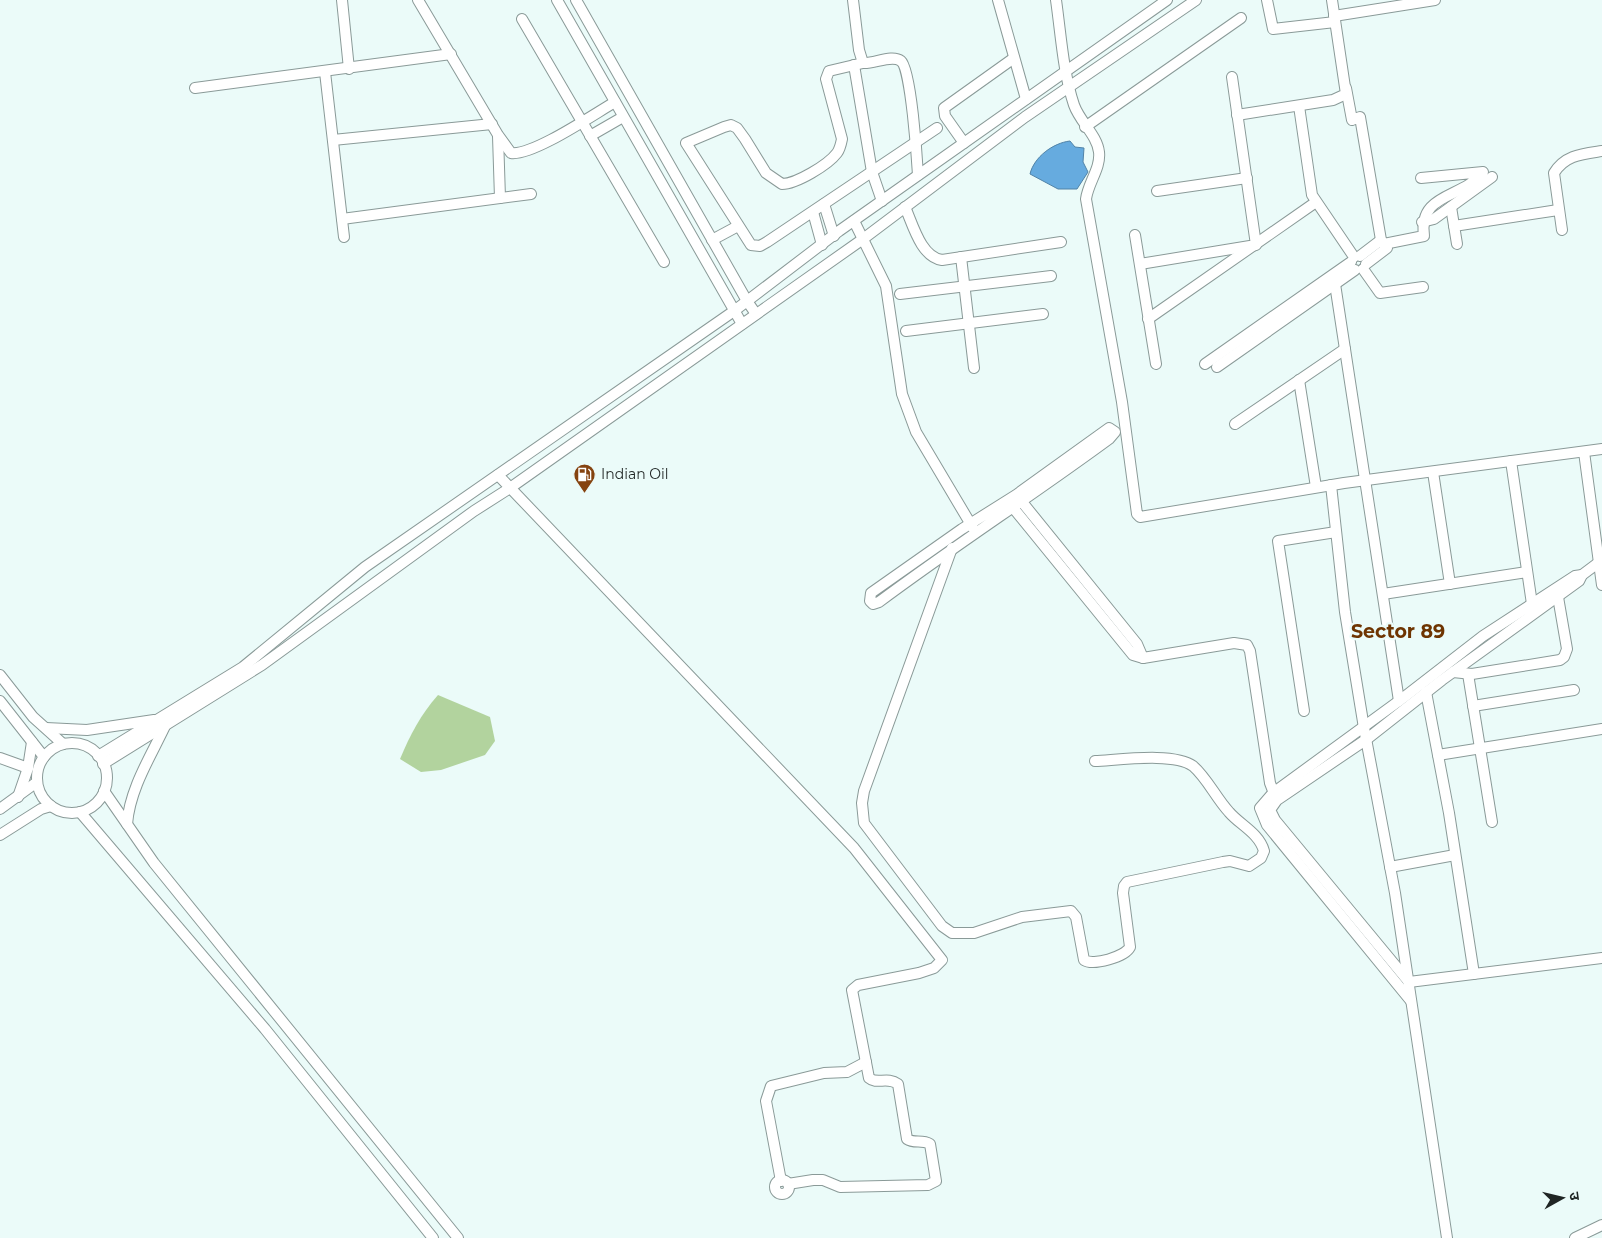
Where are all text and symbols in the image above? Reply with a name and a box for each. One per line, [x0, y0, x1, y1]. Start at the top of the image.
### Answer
fuel station icon: Indian Oil [573, 462, 597, 493]
place label: Indian Oil [601, 465, 669, 483]
district label: Sector 89 [1351, 620, 1445, 643]
north arrow [1537, 1173, 1587, 1223]
text: उ [1565, 1191, 1584, 1202]

